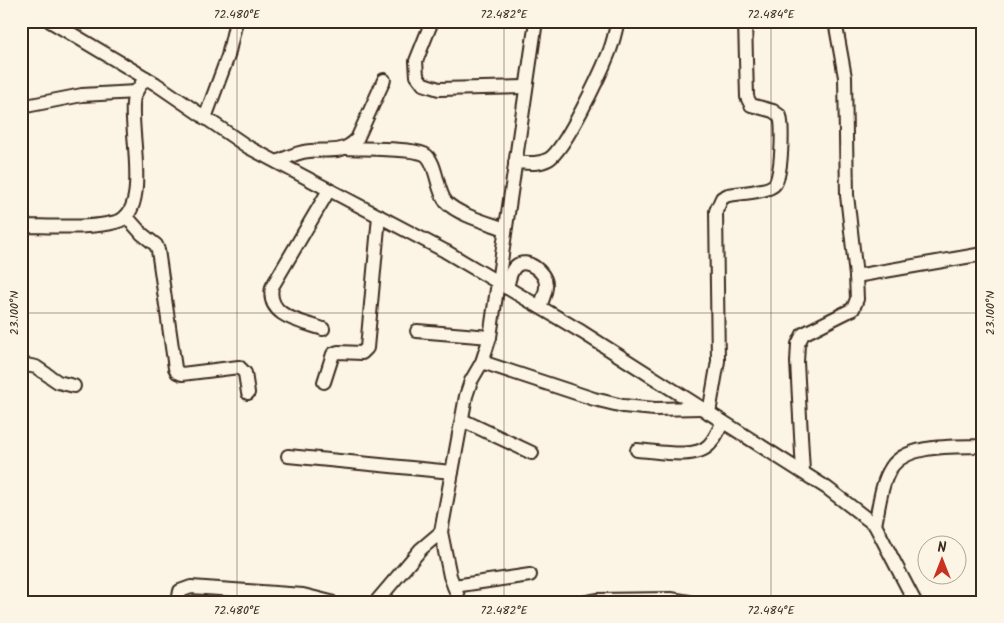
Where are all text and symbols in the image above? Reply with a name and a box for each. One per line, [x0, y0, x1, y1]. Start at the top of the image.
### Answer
text: 72.480°E [214, 5, 261, 24]
text: 72.482°E [480, 5, 529, 24]
text: 72.484°E [748, 5, 795, 24]
text: 23.100°N [5, 291, 24, 335]
text: 23.100°N [981, 291, 1000, 335]
north arrow [916, 536, 966, 586]
text: N [938, 537, 947, 559]
text: 72.480°E [214, 601, 261, 620]
text: 72.482°E [480, 601, 529, 620]
text: 72.484°E [748, 601, 795, 620]

